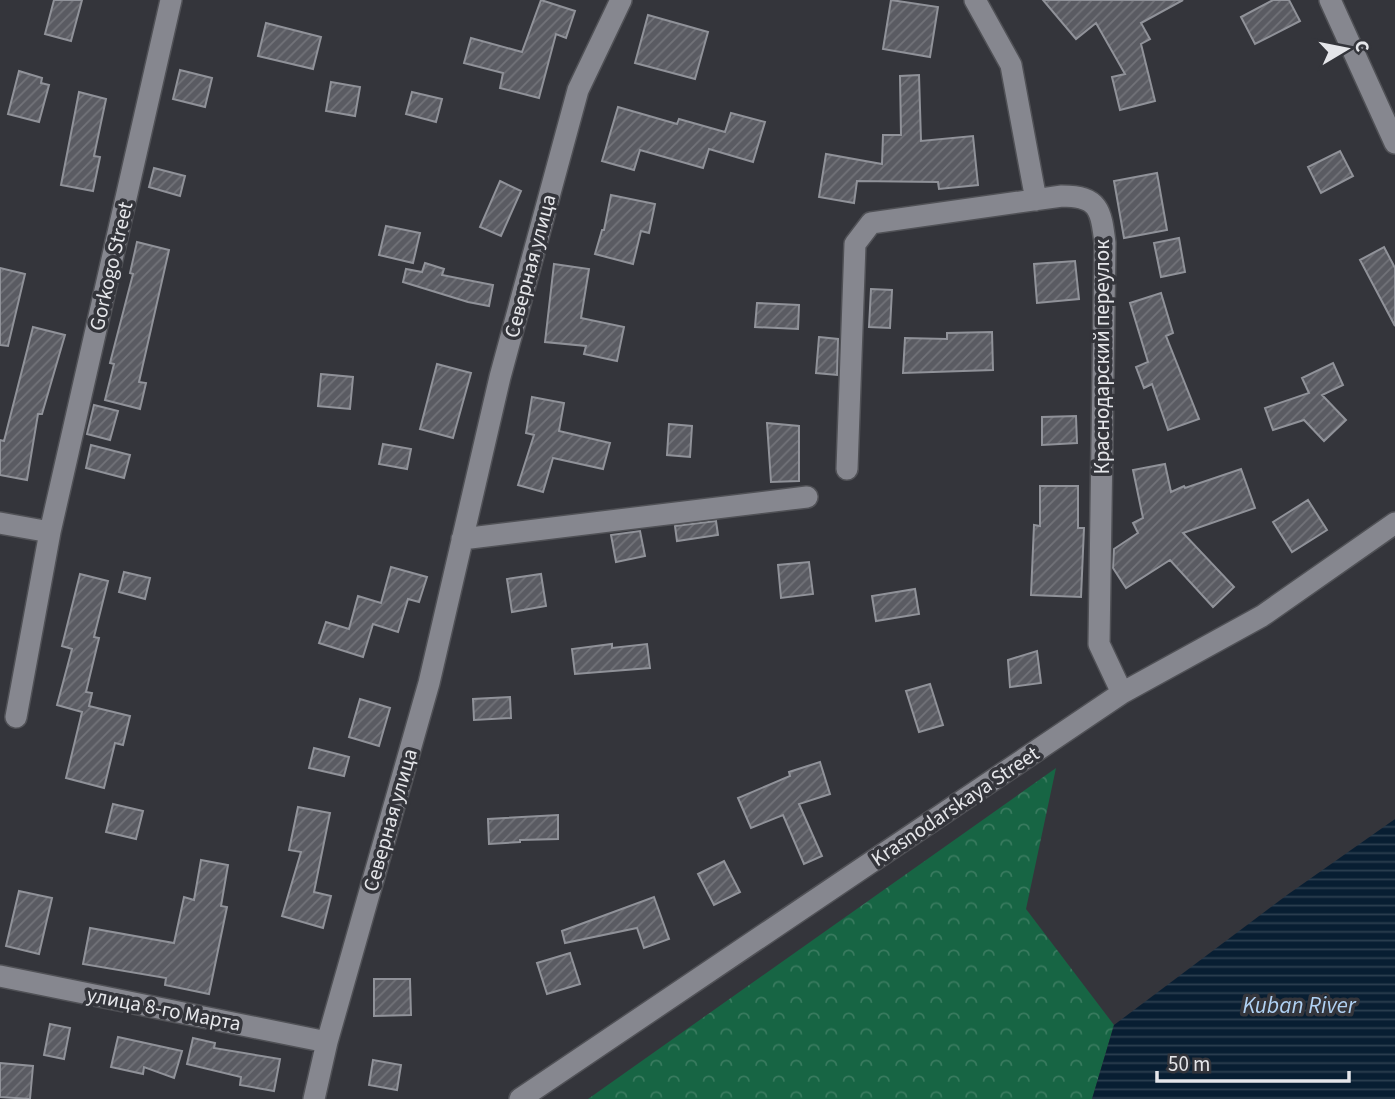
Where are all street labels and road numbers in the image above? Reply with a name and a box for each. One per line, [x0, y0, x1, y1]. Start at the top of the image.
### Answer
street label: Северная улица [496, 191, 564, 341]
street label: Gorkogo Street [82, 199, 140, 333]
street label: Краснодарский переулок [1087, 239, 1117, 475]
street label: Krasnodarskaya Street [865, 738, 1045, 874]
street label: Северная улица [355, 745, 425, 895]
street label: улица 8-го Марта [84, 979, 244, 1039]

